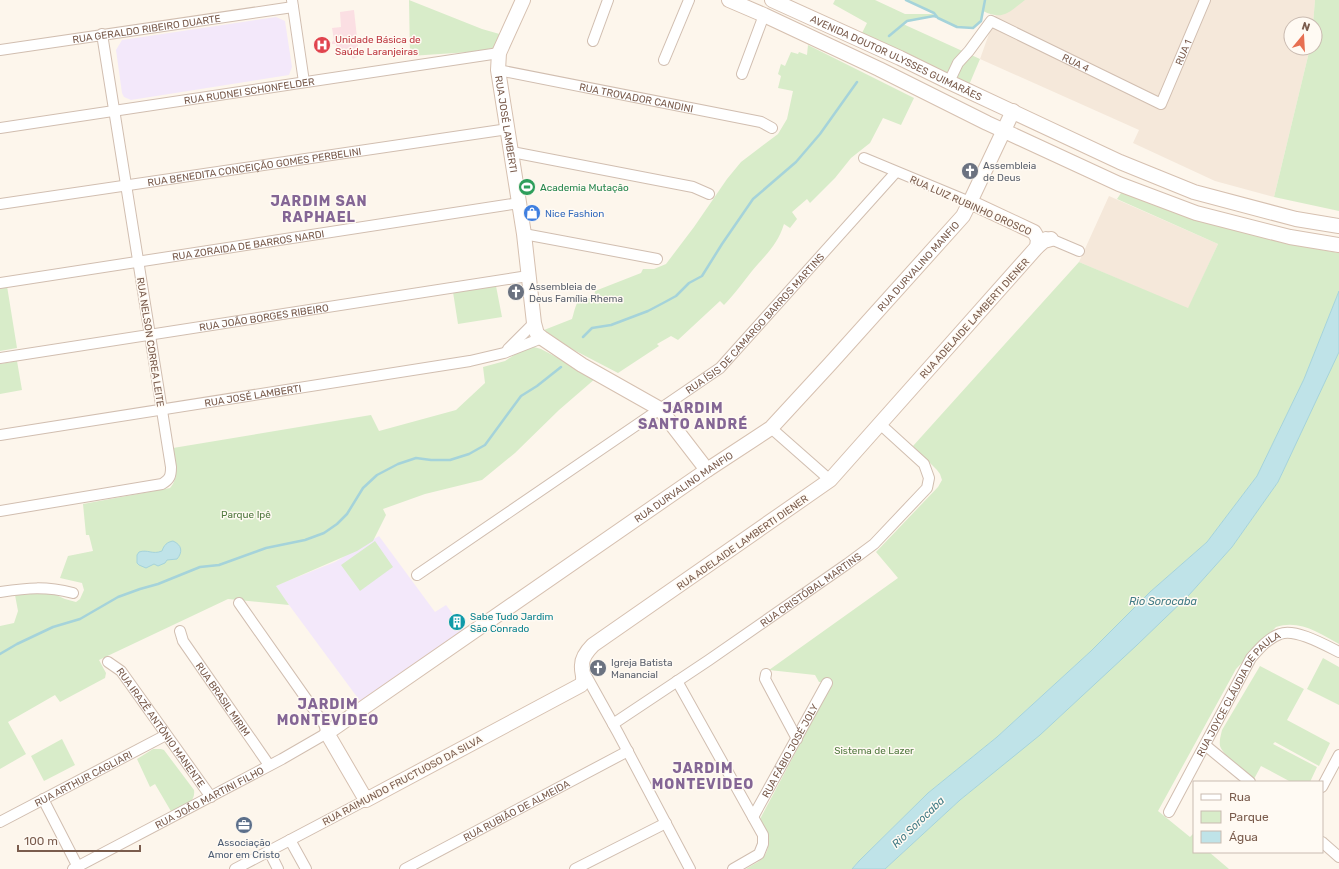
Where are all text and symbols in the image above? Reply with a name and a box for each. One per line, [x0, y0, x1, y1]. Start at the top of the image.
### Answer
street label: RUA GERALDO RIBEIRO DUARTE [72, 13, 221, 46]
street label: AVENIDA DOUTOR ULYSSES GUIMARÃES [808, 13, 984, 104]
north arrow [1283, 16, 1323, 56]
text: N [1300, 20, 1312, 34]
place label: Unidade Básica de Saúde Laranjeiras [335, 34, 421, 58]
hospital icon: Unidade Básica de Saúde Laranjeiras [312, 35, 332, 55]
street label: RUA 1 [1173, 38, 1195, 67]
street label: RUA 4 [1060, 52, 1091, 75]
street label: RUA JOSÉ LAMBERTI [492, 75, 519, 174]
street label: RUA RUDNEI SCHONFELDER [183, 76, 316, 107]
street label: RUA TROVADOR CANDINI [578, 81, 694, 115]
street label: RUA BENEDITA CONCEIÇÃO GOMES PERBELINI [147, 146, 362, 189]
place label: Assembleia de Deus [983, 160, 1036, 184]
church icon: Assembleia de Deus [960, 161, 980, 181]
street label: RUA LUIZ RUBINHO OROSCO [908, 174, 1034, 238]
sports icon: Academia Mutação [517, 177, 537, 197]
place label: Academia Mutação [540, 182, 629, 194]
district label: JARDIM SAN RAPHAEL [270, 193, 368, 226]
shop icon: Nice Fashion [522, 203, 542, 223]
place label: Nice Fashion [545, 208, 604, 220]
street label: RUA DURVALINO MANFIO [875, 219, 962, 314]
street label: RUA ZORAIDA DE BARROS NARDI [171, 228, 325, 263]
street label: RUA ÍSIS DE CAMARGO BARROS MARTINS [684, 251, 827, 397]
street label: RUA ADELAIDE LAMBERTI DIENER [917, 256, 1032, 381]
street label: RUA NELSON CORREA LEITE [134, 276, 166, 408]
place label: Assembleia de Deus Família Rhema [529, 281, 623, 305]
church icon: Assembleia de Deus Família Rhema [506, 282, 526, 302]
street label: RUA JOÃO BORGES RIBEIRO [198, 302, 330, 334]
street label: RUA JOSÉ LAMBERTI [204, 383, 303, 410]
district label: JARDIM SANTO ANDRÉ [638, 400, 748, 433]
street label: RUA DURVALINO MANFIO [632, 449, 736, 525]
street label: RUA ADELAIDE LAMBERTI DIENER [674, 492, 811, 593]
park label: Parque Ipê [221, 509, 271, 521]
street label: RUA CRISTÓBAL MARTINS [758, 550, 864, 630]
water label: Rio Sorocaba [1129, 595, 1198, 608]
place label: Sabe Tudo Jardim São Conrado [470, 611, 554, 635]
building icon: Sabe Tudo Jardim São Conrado [447, 612, 467, 632]
street label: RUA JOYCE CLÁUDIA DE PAULA [1195, 629, 1283, 759]
place label: Igreja Batista Manancial [611, 657, 673, 681]
church icon: Igreja Batista Manancial [588, 658, 608, 678]
street label: RUA BRASIL MIRIM [193, 660, 252, 739]
street label: RUA IRAZÊ ANTÔNIO MANENTE [114, 666, 207, 790]
district label: JARDIM MONTEVIDEO [277, 696, 379, 729]
street label: RUA FÁBIO JOSÉ JOLY [760, 702, 822, 800]
street label: RUA RAIMUNDO FRUCTUOSO DA SILVA [320, 733, 485, 828]
park label: Sistema de Lazer [834, 745, 914, 757]
street label: RUA ARTHUR CAGLIARI [33, 749, 135, 810]
district label: JARDIM MONTEVIDEO [652, 760, 754, 793]
street label: RUA JOÃO MARTINI FILHO [153, 765, 266, 832]
street label: RUA RUBIÃO DE ALMEIDA [461, 778, 572, 844]
legend [1193, 781, 1323, 853]
text: Rua [1229, 790, 1251, 804]
water label: Rio Sorocaba [889, 794, 948, 851]
text: Parque [1229, 810, 1269, 824]
office icon: Associação Amor em Cristo [234, 815, 254, 835]
scale bar [18, 827, 140, 853]
text: Água [1229, 830, 1258, 844]
text: 100 m [24, 834, 58, 848]
place label: Associação Amor em Cristo [208, 837, 280, 861]

